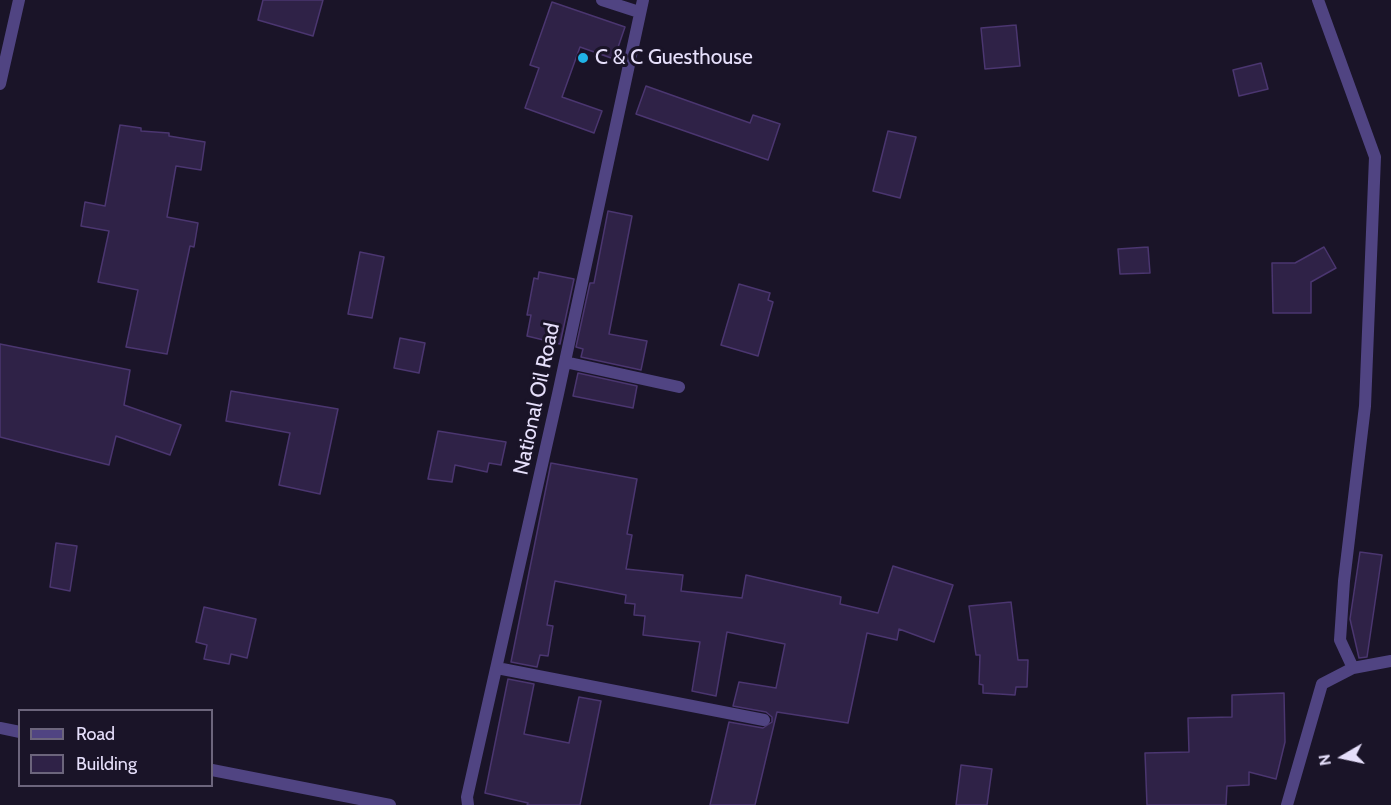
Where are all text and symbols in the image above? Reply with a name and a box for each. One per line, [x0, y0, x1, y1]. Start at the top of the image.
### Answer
place label: C & C Guesthouse [595, 45, 753, 71]
marker: C & C Guesthouse [576, 51, 590, 65]
street label: National Oil Road [509, 321, 565, 477]
legend [18, 709, 213, 787]
text: Road [76, 723, 115, 745]
north arrow [1313, 727, 1373, 787]
text: Building [76, 753, 137, 775]
text: N [1314, 753, 1335, 767]

